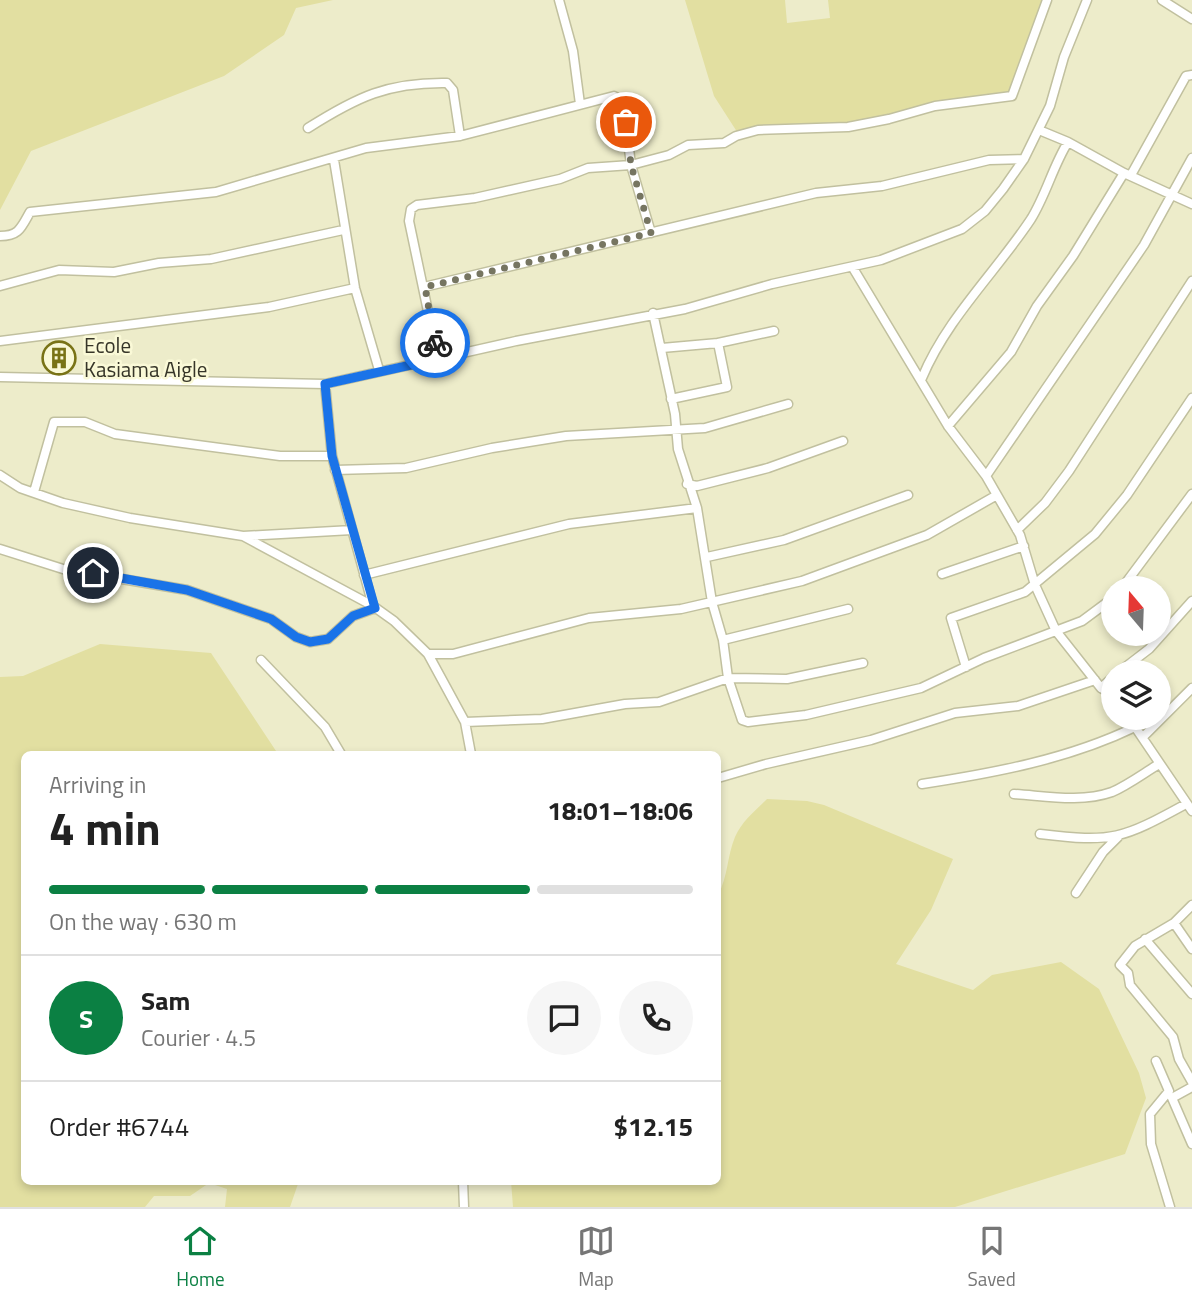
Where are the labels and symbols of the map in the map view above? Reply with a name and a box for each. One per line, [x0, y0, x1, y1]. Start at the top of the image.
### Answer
pin [596, 92, 656, 152]
courier [400, 308, 470, 378]
place label: Ecole Kasiama Aigle [84, 329, 207, 385]
building icon: Ecole Kasiama Aigle [40, 339, 78, 377]
pin [63, 543, 123, 603]
north arrow [1101, 576, 1171, 646]

